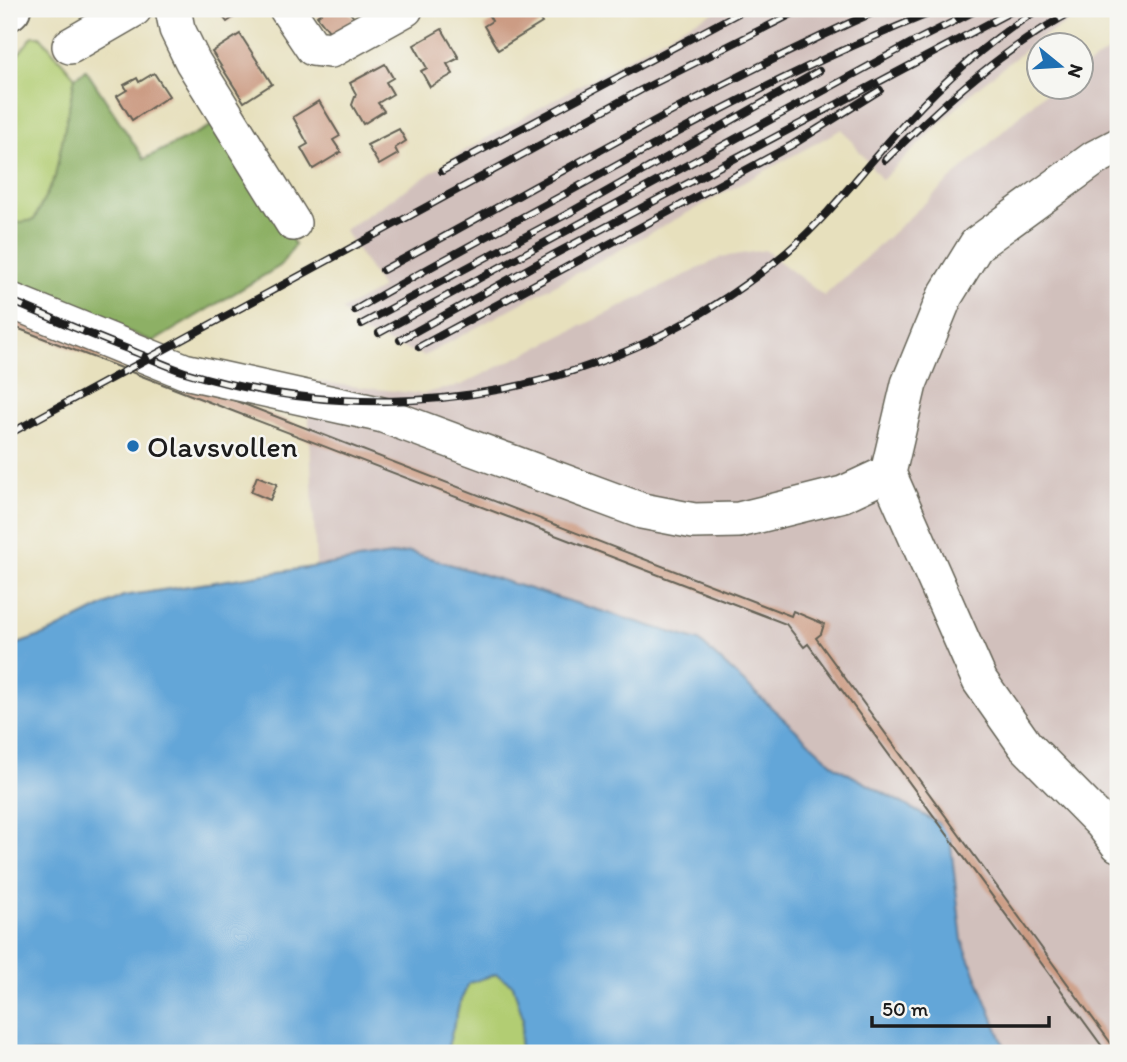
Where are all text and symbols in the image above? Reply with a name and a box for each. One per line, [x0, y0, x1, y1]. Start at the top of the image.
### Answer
north arrow [1026, 32, 1096, 102]
text: N [1063, 61, 1089, 81]
place label: Olavsvollen [147, 428, 298, 465]
marker: Olavsvollen [125, 438, 141, 454]
scale bar [872, 985, 1048, 1029]
text: 50 m [882, 996, 929, 1021]

